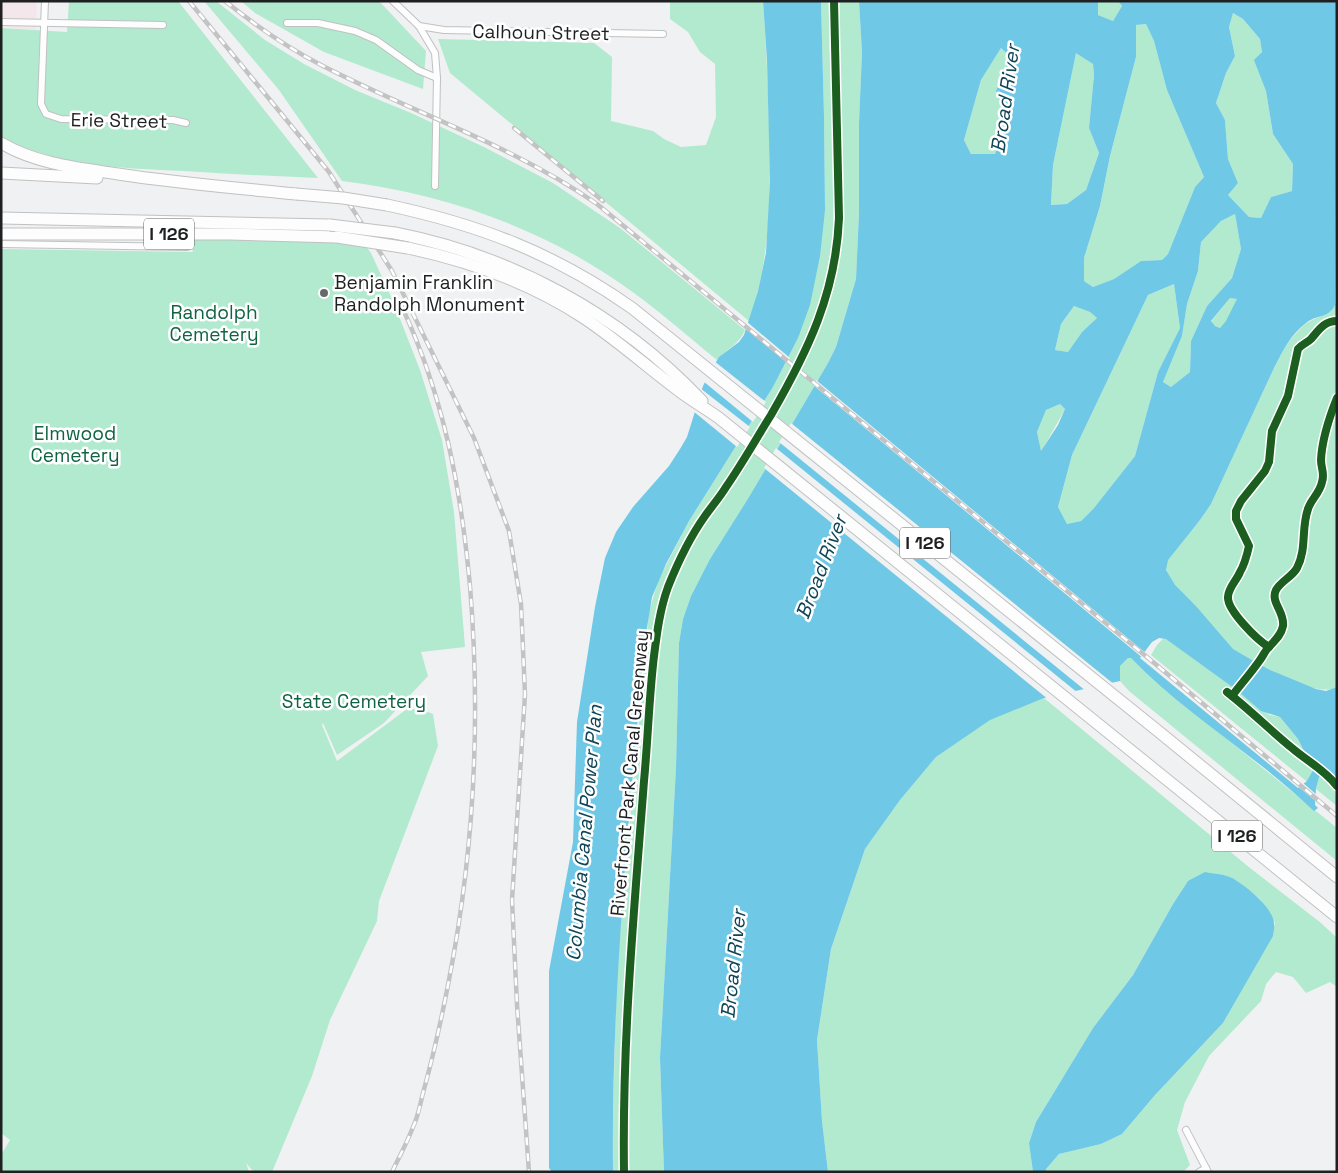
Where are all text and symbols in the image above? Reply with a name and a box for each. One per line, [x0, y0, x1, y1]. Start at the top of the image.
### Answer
street label: Calhoun Street [472, 19, 610, 46]
water label: Broad River [985, 41, 1026, 155]
street label: Erie Street [70, 107, 168, 134]
road number: I 126 [144, 218, 194, 250]
place label: Benjamin Franklin Randolph Monument [334, 270, 525, 317]
marker: Benjamin Franklin Randolph Monument [318, 287, 330, 299]
park label: Randolph Cemetery [169, 300, 259, 347]
park label: Elmwood Cemetery [30, 421, 120, 468]
water label: Broad River [789, 509, 854, 623]
road number: I 126 [900, 528, 950, 558]
street label: Riverfront Park Canal Greenway [605, 629, 654, 917]
park label: State Cemetery [282, 689, 426, 714]
water label: Columbia Canal Power Plan [560, 703, 608, 962]
road number: I 126 [1212, 820, 1262, 851]
water label: Broad River [714, 906, 752, 1020]

